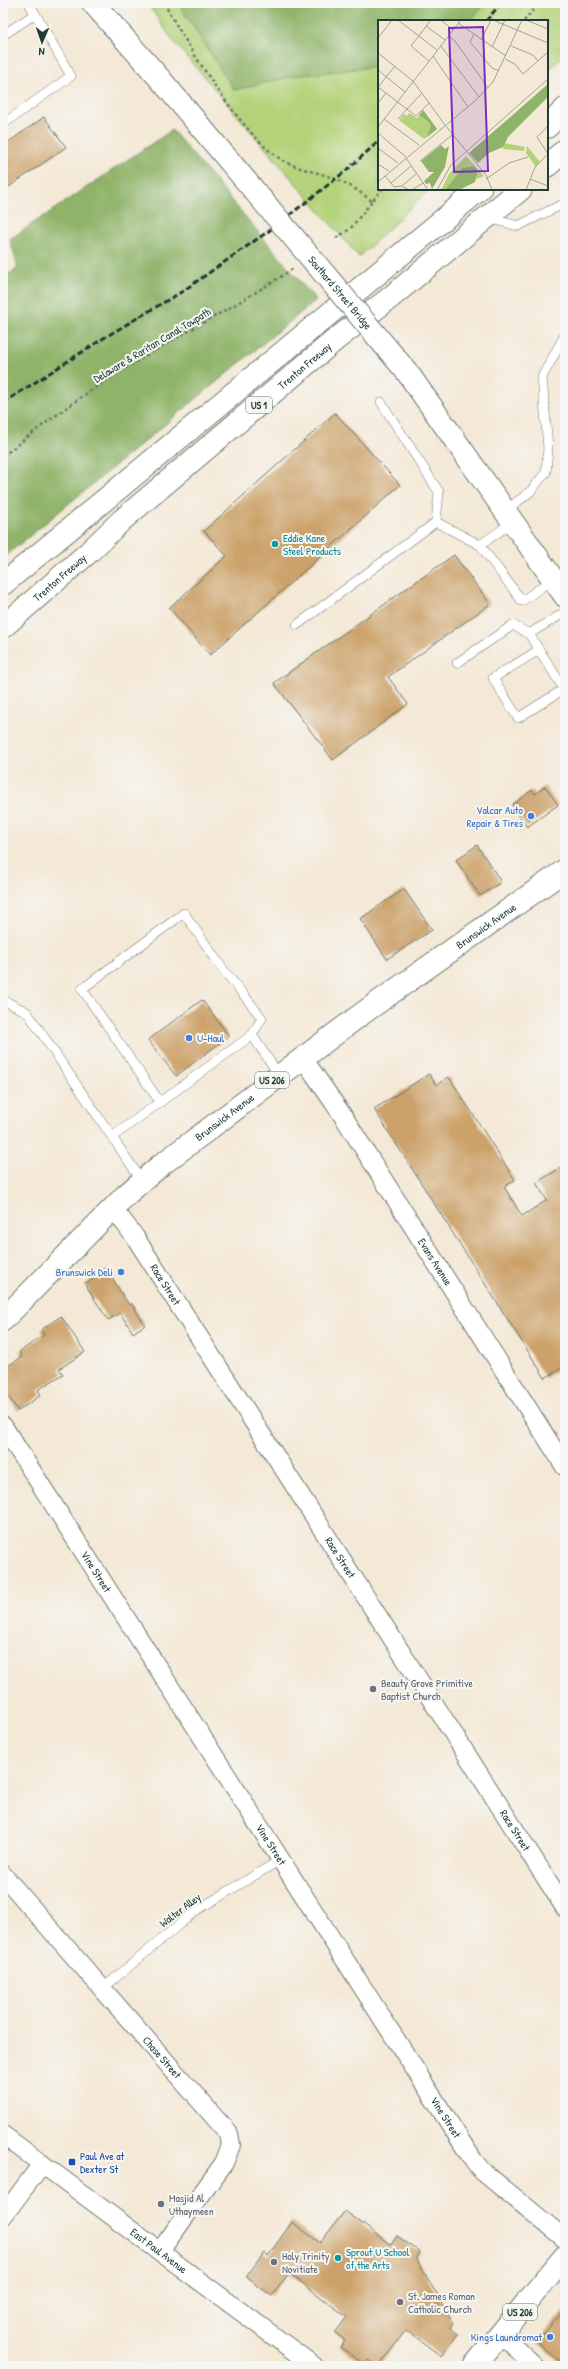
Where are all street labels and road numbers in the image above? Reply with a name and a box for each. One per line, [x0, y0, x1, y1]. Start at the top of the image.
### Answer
street label: Southard Street Bridge [305, 253, 375, 333]
street label: Delaware & Raritan Canal Towpath [91, 304, 214, 386]
street label: Trenton Freeway [275, 339, 334, 392]
road number: US 1 [246, 397, 272, 413]
street label: Trenton Freeway [30, 551, 89, 605]
street label: Brunswick Avenue [453, 900, 519, 952]
road number: US 206 [255, 1072, 289, 1088]
street label: Brunswick Avenue [192, 1090, 257, 1144]
street label: Evans Avenue [415, 1236, 456, 1289]
street label: Race Street [147, 1261, 184, 1308]
street label: Race Street [322, 1534, 359, 1581]
street label: Vine Street [78, 1548, 115, 1595]
street label: Race Street [497, 1807, 534, 1854]
street label: Vine Street [253, 1821, 289, 1868]
street label: Walter Alley [157, 1890, 204, 1930]
street label: Chase Street [140, 2033, 185, 2082]
street label: Vine Street [427, 2094, 464, 2141]
street label: East Paul Avenue [128, 2225, 190, 2277]
road number: US 206 [503, 2304, 537, 2320]

